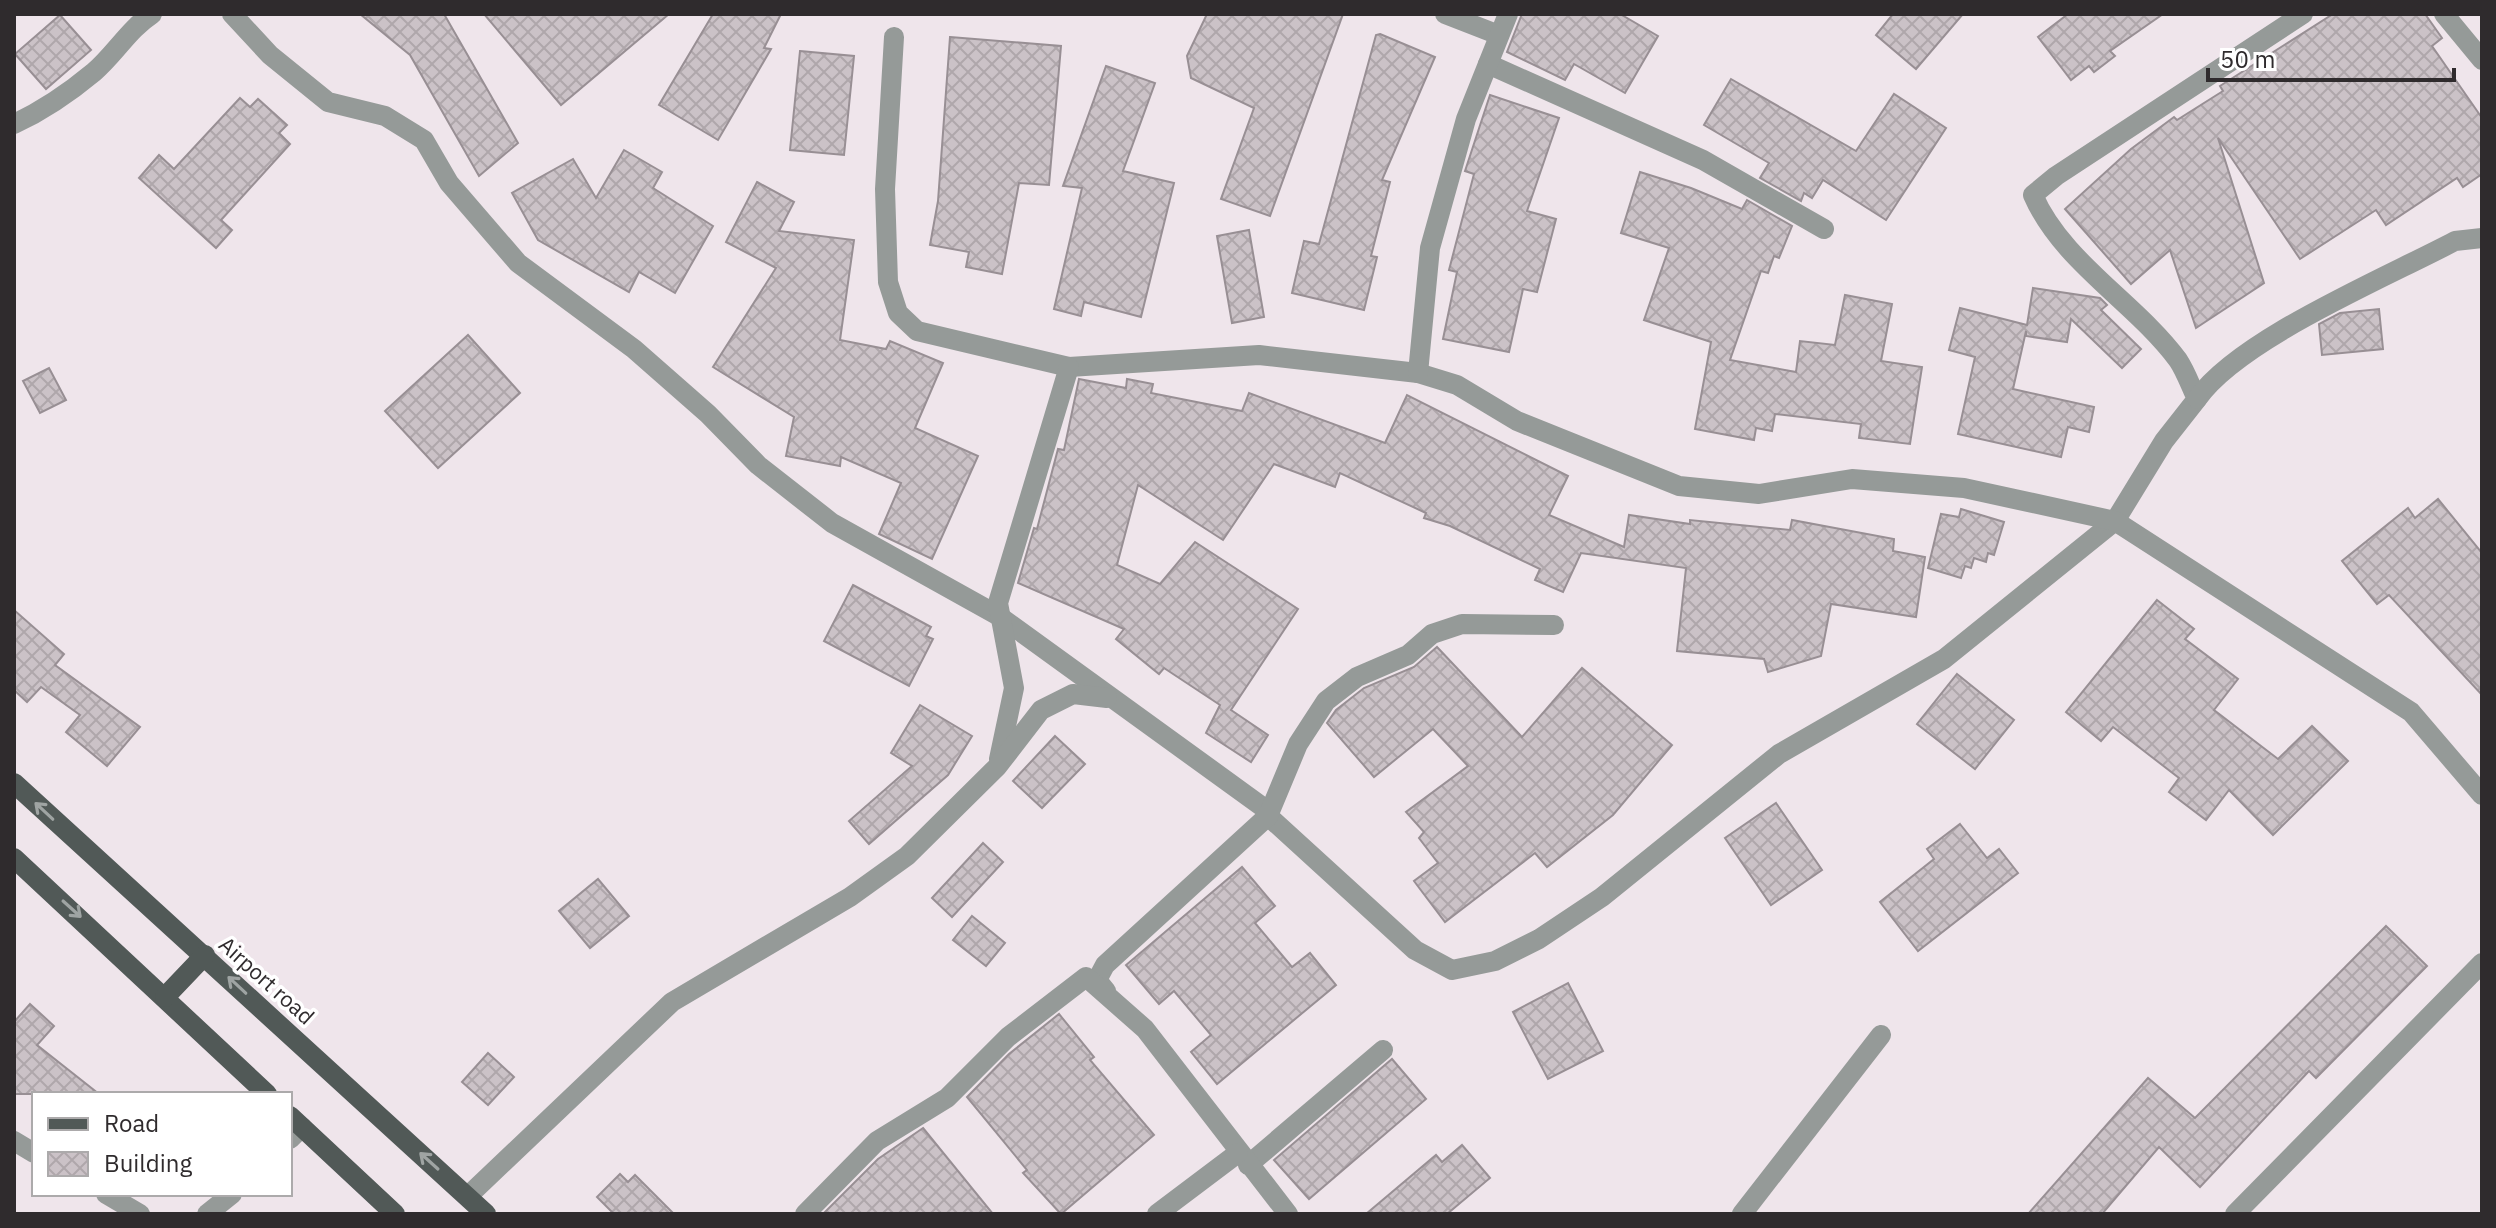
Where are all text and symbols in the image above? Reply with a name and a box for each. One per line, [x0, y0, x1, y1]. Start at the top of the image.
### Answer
scale bar [2208, 32, 2454, 82]
text: 50 m [2220, 43, 2275, 75]
one-way arrow [34, 802, 54, 821]
one-way arrow [62, 900, 82, 918]
street label: Airport road [213, 930, 321, 1030]
one-way arrow [228, 977, 248, 995]
legend [32, 1092, 292, 1196]
text: Road [104, 1107, 159, 1139]
text: Building [104, 1147, 192, 1179]
one-way arrow [419, 1151, 439, 1170]

